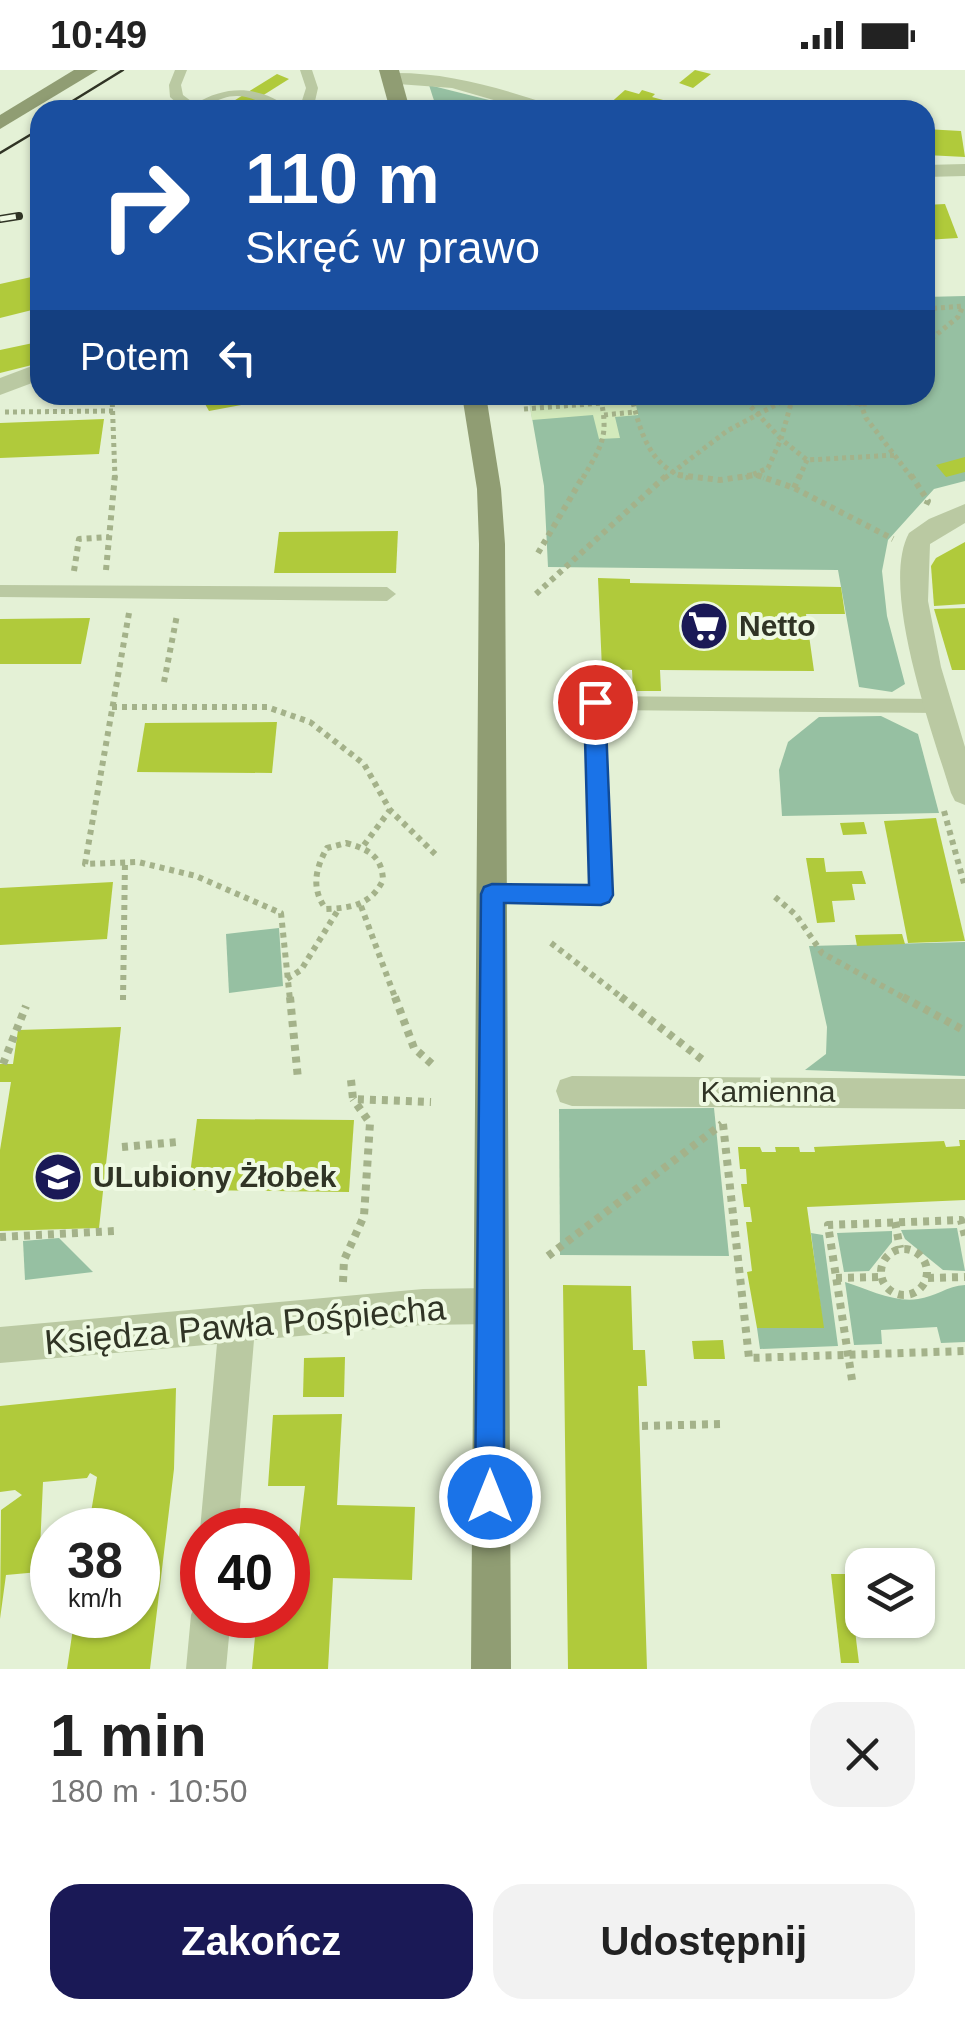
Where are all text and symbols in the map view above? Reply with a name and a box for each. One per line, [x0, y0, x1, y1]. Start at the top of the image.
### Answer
text: 10:49 [50, 14, 147, 56]
icon: right [80, 140, 210, 270]
text: 110 m [245, 140, 440, 218]
text: Skręć w prawo [245, 222, 540, 273]
icon: left [210, 330, 265, 385]
text: Potem [80, 336, 190, 378]
supermarket icon: Netto [678, 600, 730, 652]
place label: Netto [739, 609, 816, 642]
pin [553, 660, 638, 745]
icon: arrive [568, 675, 623, 730]
street label: Kamienna [700, 1075, 836, 1108]
school or university icon: ULubiony Żłobek [32, 1151, 84, 1203]
place label: ULubiony Żłobek [93, 1160, 337, 1193]
street label: Księdza Pawła Pośpiecha [43, 1287, 448, 1361]
position arrow [438, 1445, 542, 1549]
speed limit sign: 40 [180, 1508, 310, 1638]
text: 38 [67, 1533, 123, 1589]
map controls [845, 1548, 935, 1638]
button: layers [845, 1548, 935, 1638]
text: km/h [68, 1584, 122, 1612]
text: 1 min [50, 1702, 207, 1769]
button: close [810, 1702, 915, 1807]
text: 180 m · 10:50 [50, 1773, 247, 1809]
button: Zakończ [50, 1884, 473, 1999]
button: Udostępnij [493, 1884, 915, 1999]

